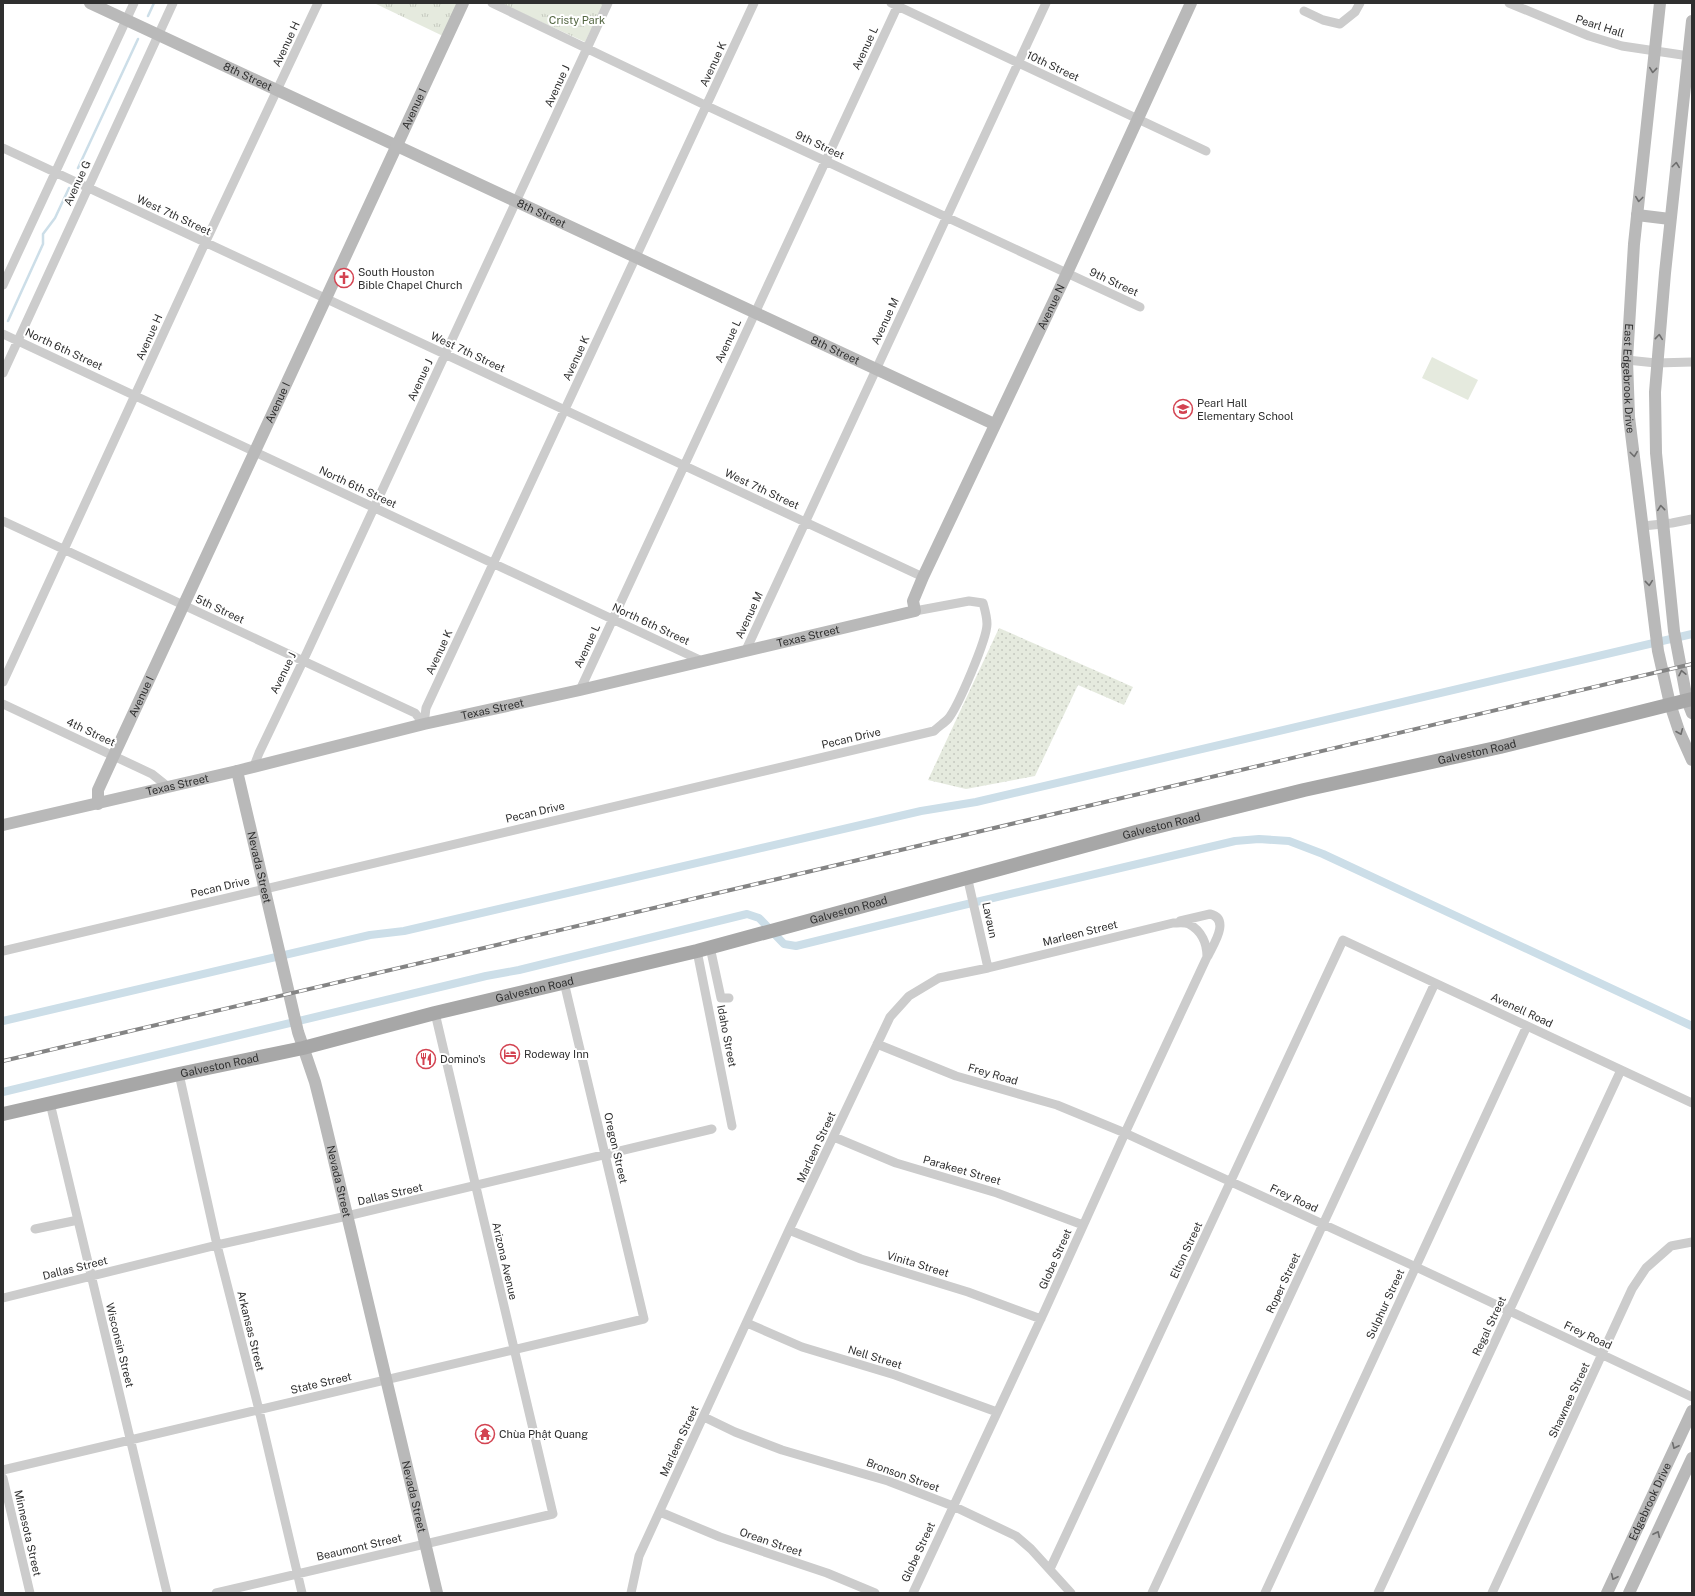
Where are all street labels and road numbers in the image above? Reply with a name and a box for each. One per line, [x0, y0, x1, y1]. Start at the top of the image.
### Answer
street label: Pearl Hall [1574, 13, 1626, 39]
street label: Avenue H [270, 19, 302, 69]
street label: Avenue L [850, 24, 880, 72]
street label: Avenue K [697, 39, 729, 88]
street label: 10th Street [1025, 49, 1081, 83]
street label: 8th Street [221, 60, 274, 93]
street label: Avenue J [542, 63, 572, 109]
street label: Avenue I [399, 86, 429, 131]
street label: 9th Street [794, 129, 846, 161]
street label: Avenue G [61, 159, 93, 207]
street label: West 7th Street [135, 193, 213, 237]
street label: 8th Street [515, 197, 568, 230]
street label: 9th Street [1088, 266, 1140, 298]
street label: Avenue N [1035, 282, 1067, 331]
street label: Avenue M [869, 296, 901, 346]
street label: Avenue H [134, 312, 164, 362]
street label: Avenue L [713, 317, 743, 365]
street label: East Edgebrook Drive [1621, 323, 1637, 434]
street label: North 6th Street [23, 326, 105, 372]
street label: West 7th Street [429, 330, 507, 374]
street label: Avenue K [560, 333, 592, 382]
street label: 8th Street [809, 333, 862, 367]
street label: Avenue J [405, 357, 435, 403]
street label: Avenue I [263, 380, 292, 425]
street label: North 6th Street [317, 464, 399, 510]
street label: West 7th Street [723, 467, 801, 511]
street label: Avenue M [733, 590, 765, 640]
street label: 5th Street [194, 592, 246, 626]
street label: North 6th Street [610, 601, 692, 647]
street label: Avenue L [572, 622, 602, 670]
street label: Texas Street [776, 623, 841, 649]
street label: Avenue K [423, 627, 455, 676]
street label: Avenue J [268, 650, 298, 696]
street label: Avenue I [127, 674, 156, 719]
street label: Texas Street [460, 696, 525, 722]
street label: 4th Street [65, 716, 117, 748]
street label: Pecan Drive [820, 725, 882, 751]
street label: Galveston Road [1437, 737, 1517, 766]
street label: Texas Street [145, 772, 210, 798]
street label: Pecan Drive [504, 799, 566, 825]
street label: Galveston Road [1121, 810, 1202, 841]
street label: Nevada Street [245, 830, 274, 904]
street label: Pecan Drive [189, 874, 251, 900]
street label: Galveston Road [808, 894, 889, 926]
street label: Lavaun [980, 901, 1000, 939]
street label: Marleen Street [1041, 918, 1119, 948]
street label: Galveston Road [494, 974, 575, 1004]
street label: Avenell Road [1489, 990, 1555, 1030]
street label: Idaho Street [715, 1004, 739, 1068]
street label: Galveston Road [179, 1051, 260, 1080]
street label: Frey Road [967, 1061, 1019, 1087]
street label: Marleen Street [794, 1110, 838, 1184]
street label: Oregon Street [602, 1111, 630, 1185]
street label: Nevada Street [325, 1144, 353, 1218]
street label: Parakeet Street [922, 1153, 1002, 1187]
street label: Dallas Street [356, 1181, 424, 1207]
street label: Frey Road [1268, 1182, 1320, 1214]
street label: Elton Street [1168, 1220, 1204, 1280]
street label: Arizona Avenue [490, 1221, 520, 1301]
street label: Globe Street [1036, 1227, 1074, 1291]
street label: Vinita Street [885, 1249, 951, 1279]
street label: Roper Street [1264, 1251, 1302, 1315]
street label: Dallas Street [41, 1254, 109, 1282]
street label: Sulphur Street [1364, 1267, 1406, 1341]
street label: Arkansas Street [235, 1290, 267, 1372]
street label: Regal Street [1470, 1294, 1508, 1358]
street label: Wisconsin Street [104, 1301, 136, 1389]
street label: Frey Road [1562, 1319, 1614, 1351]
street label: Nell Street [847, 1343, 903, 1371]
street label: Shawnee Street [1546, 1360, 1592, 1440]
street label: State Street [289, 1370, 353, 1396]
street label: Marleen Street [657, 1404, 701, 1478]
street label: Bronson Street [865, 1456, 941, 1494]
street label: Nevada Street [400, 1459, 428, 1534]
street label: Edgebrook Drive [1626, 1461, 1673, 1542]
street label: Minnesota Street [12, 1489, 44, 1577]
street label: Globe Street [899, 1520, 937, 1584]
street label: Orean Street [738, 1526, 804, 1558]
street label: Beaumont Street [315, 1531, 403, 1563]

